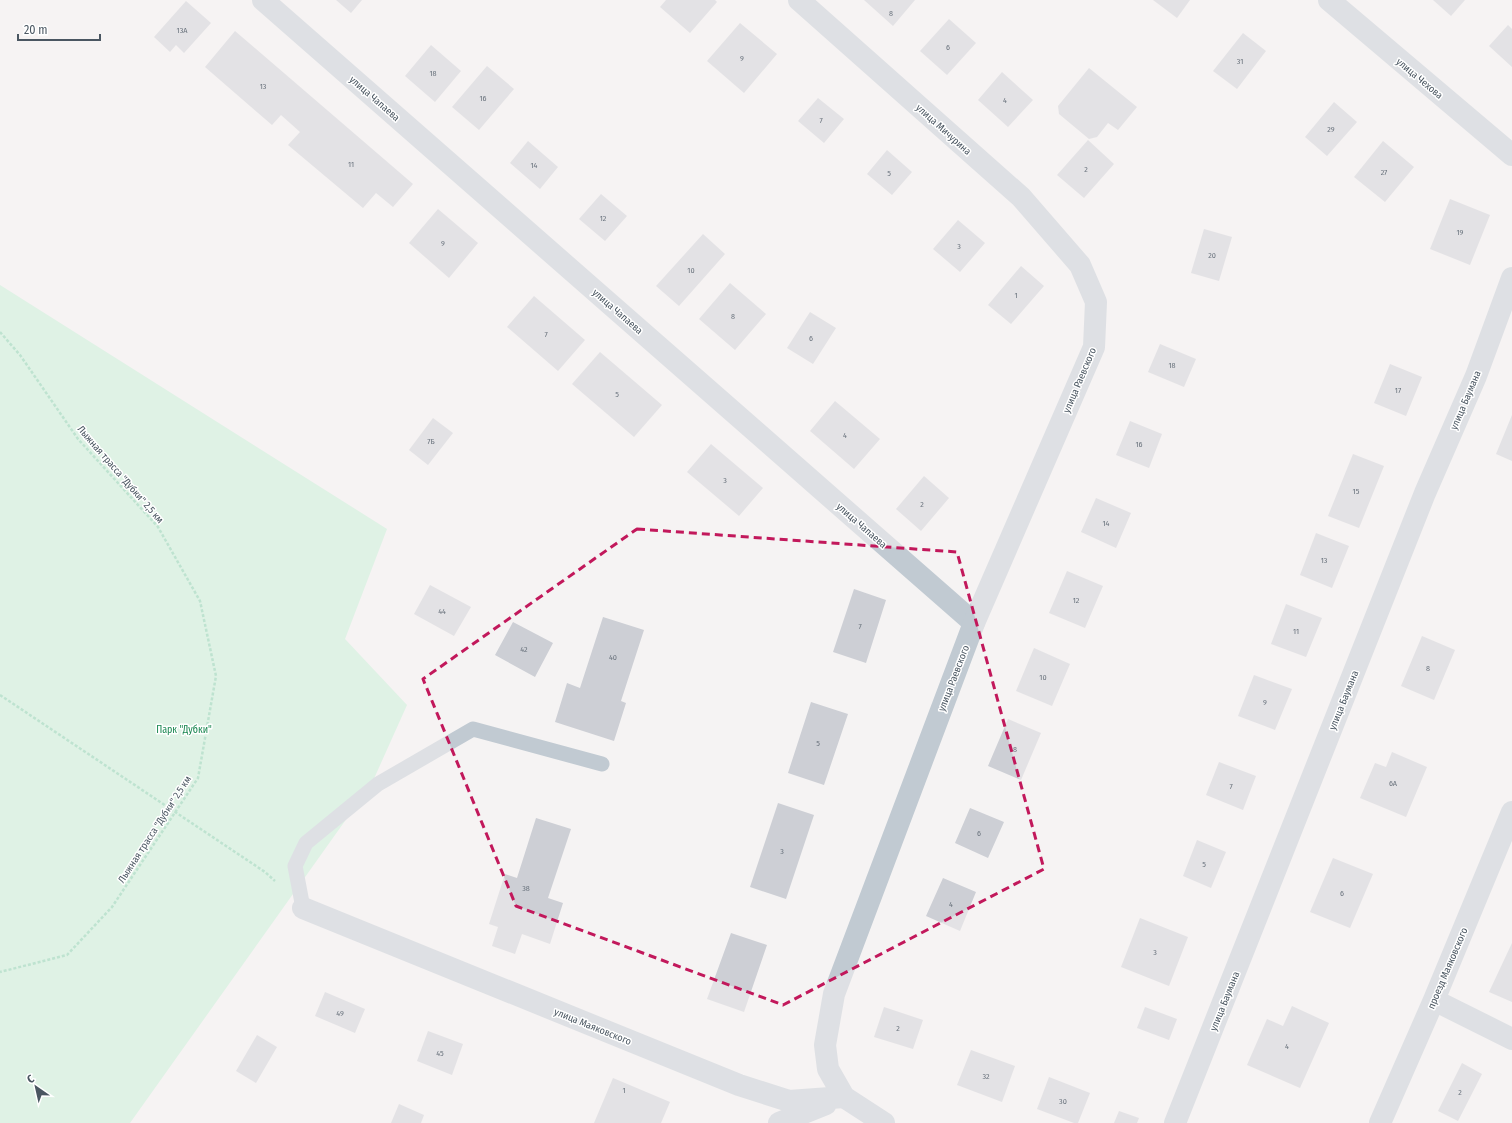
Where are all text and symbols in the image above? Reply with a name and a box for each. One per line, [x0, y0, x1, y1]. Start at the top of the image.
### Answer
house number: 8 [889, 9, 893, 18]
scale bar [18, 16, 100, 42]
text: 20 m [24, 23, 48, 37]
house number: 13А [177, 26, 188, 35]
house number: 6 [946, 43, 950, 52]
house number: 9 [740, 54, 744, 63]
street label: улица Чехова [1394, 56, 1445, 102]
house number: 31 [1237, 57, 1243, 66]
house number: 18 [429, 69, 437, 78]
street label: улица Чапаева [347, 74, 402, 124]
house number: 13 [260, 82, 267, 91]
house number: 16 [479, 94, 487, 103]
house number: 4 [1003, 96, 1007, 105]
street label: улица Мичурина [913, 102, 974, 158]
house number: 7 [819, 116, 823, 125]
house number: 29 [1327, 125, 1335, 134]
house number: 11 [348, 160, 354, 169]
house number: 14 [531, 161, 538, 170]
house number: 2 [1084, 165, 1088, 174]
house number: 27 [1381, 168, 1388, 177]
house number: 5 [887, 169, 891, 178]
house number: 12 [600, 214, 607, 223]
house number: 19 [1456, 228, 1464, 237]
house number: 9 [441, 239, 445, 248]
house number: 3 [957, 242, 961, 251]
house number: 20 [1208, 251, 1216, 260]
house number: 10 [687, 266, 695, 275]
street label: улица Чапаева [590, 287, 645, 337]
house number: 1 [1014, 291, 1018, 300]
house number: 8 [731, 312, 735, 321]
house number: 7 [544, 330, 548, 339]
house number: 6 [809, 334, 813, 343]
street label: улица Раевского [1061, 346, 1099, 415]
house number: 18 [1168, 361, 1176, 370]
street label: улица Баумана [1448, 369, 1484, 432]
house number: 17 [1395, 386, 1402, 395]
house number: 5 [615, 390, 619, 399]
street label: Лыжная трасса "Дубки" 2,5 км [75, 423, 166, 526]
house number: 4 [843, 431, 847, 440]
house number: 7Б [427, 437, 435, 446]
house number: 16 [1135, 440, 1143, 449]
house number: 3 [723, 476, 727, 485]
house number: 15 [1353, 487, 1360, 496]
house number: 2 [920, 500, 924, 509]
street label: улица Чапаева [834, 501, 889, 551]
house number: 14 [1103, 519, 1110, 528]
house number: 13 [1321, 556, 1328, 565]
house number: 12 [1073, 596, 1080, 605]
house number: 44 [438, 607, 446, 616]
house number: 7 [858, 622, 862, 631]
house number: 11 [1293, 627, 1299, 636]
street label: улица Раевского [936, 644, 972, 713]
house number: 42 [520, 645, 528, 654]
house number: 40 [609, 653, 617, 662]
house number: 8 [1426, 664, 1430, 673]
street label: улица Баумана [1327, 669, 1361, 732]
house number: 10 [1039, 673, 1047, 682]
house number: 9 [1263, 698, 1267, 707]
park label: Парк "Дубки" [156, 724, 212, 736]
house number: 5 [816, 739, 820, 748]
house number: 8 [1013, 745, 1017, 754]
street label: Лыжная трасса "Дубки" 2,5 км [116, 774, 194, 885]
house number: 6А [1389, 779, 1398, 788]
house number: 7 [1229, 782, 1233, 791]
house number: 6 [977, 829, 981, 838]
house number: 3 [780, 847, 784, 856]
house number: 5 [1202, 860, 1206, 869]
house number: 38 [522, 884, 530, 893]
house number: 6 [1340, 889, 1344, 898]
house number: 4 [949, 900, 953, 909]
street label: проезд Маяковского [1425, 926, 1470, 1011]
house number: 3 [1153, 948, 1157, 957]
street label: улица Баумана [1208, 970, 1242, 1033]
street label: улица Маяковского [552, 1006, 633, 1048]
house number: 49 [336, 1009, 344, 1018]
house number: 2 [896, 1024, 900, 1033]
house number: 4 [1285, 1042, 1289, 1051]
house number: 45 [436, 1049, 444, 1058]
north arrow [16, 1067, 56, 1107]
text: С [25, 1072, 37, 1086]
house number: 32 [982, 1072, 990, 1081]
house number: 1 [622, 1086, 626, 1095]
house number: 2 [1458, 1088, 1462, 1097]
house number: 30 [1059, 1097, 1067, 1106]

